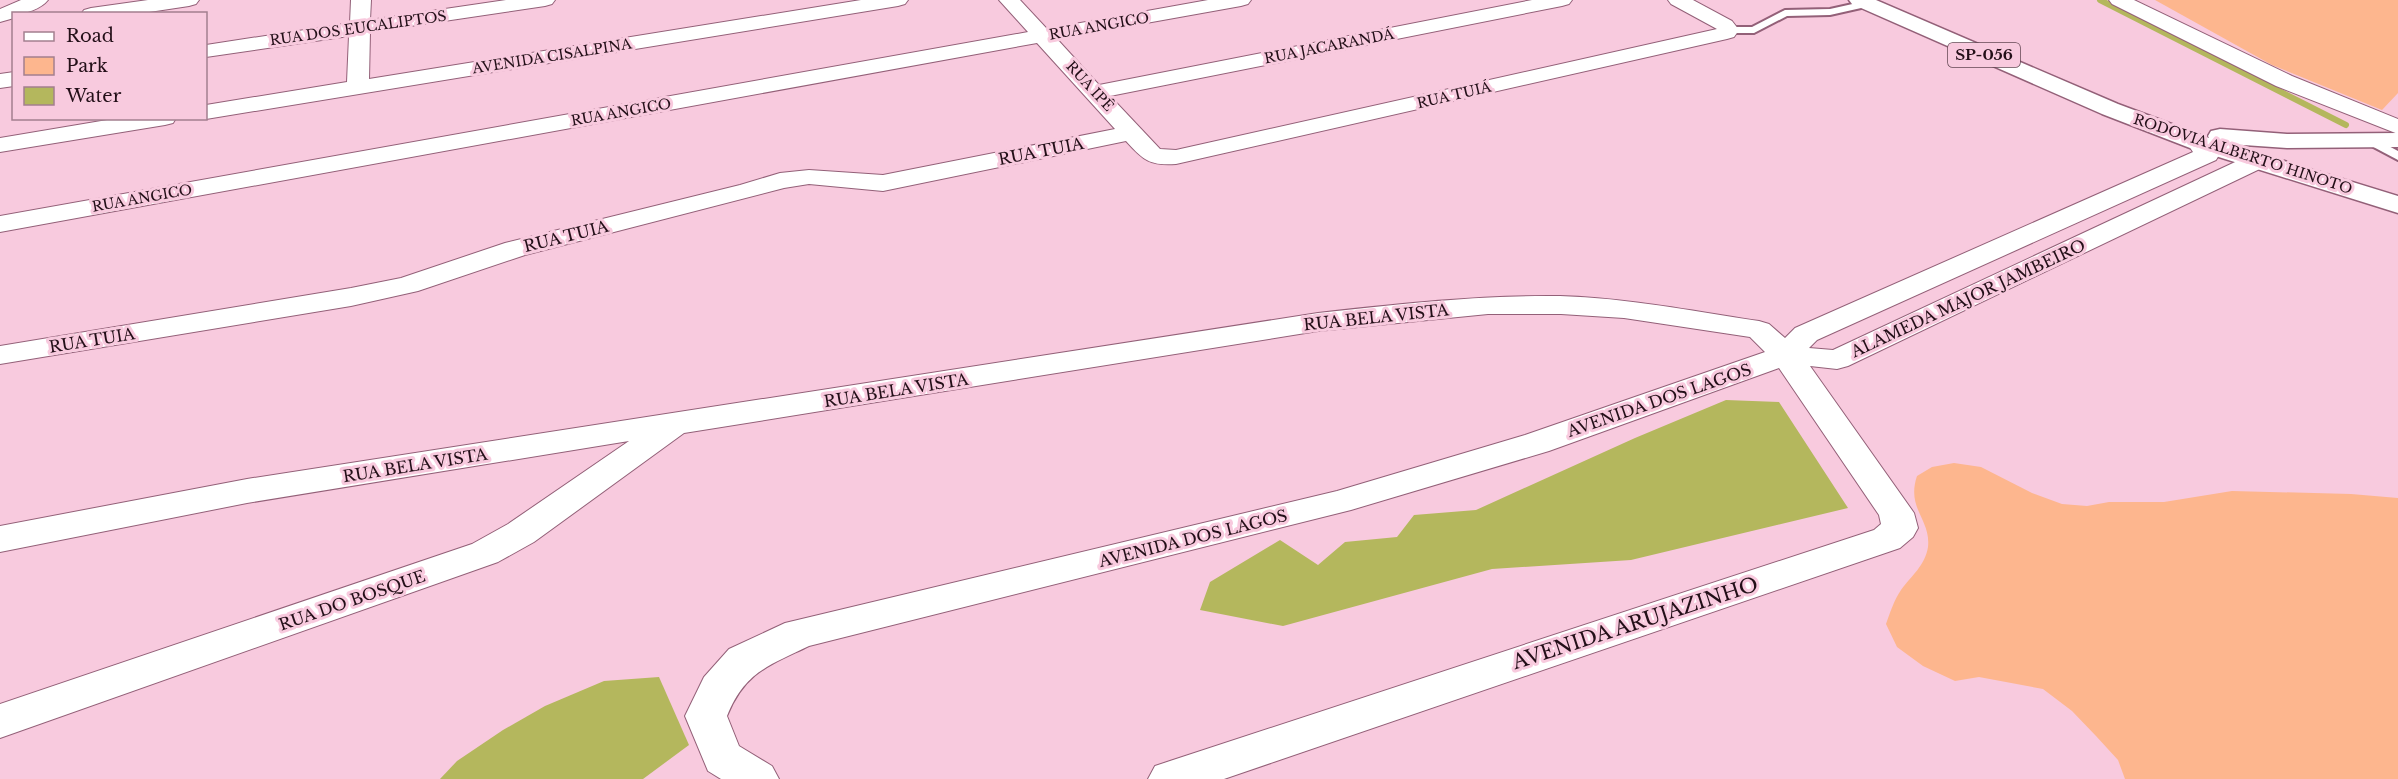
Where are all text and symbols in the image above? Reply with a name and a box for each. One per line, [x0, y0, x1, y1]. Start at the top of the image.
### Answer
street label: RUA DOS EUCALIPTOS [268, 7, 448, 49]
street label: RUA ANGICO [1047, 8, 1151, 44]
legend [12, 12, 207, 120]
text: Road [66, 25, 114, 47]
street label: RUA JACARANDÁ [1263, 25, 1396, 67]
street label: AVENIDA CISALPINA [470, 34, 633, 78]
road number: SP-056 [1948, 43, 2020, 67]
text: Park [66, 55, 108, 77]
street label: RUA IPÊ [1062, 56, 1118, 115]
street label: RUA TUIÁ [1415, 78, 1493, 112]
text: Water [65, 85, 122, 107]
street label: RUA ANGICO [569, 94, 673, 130]
street label: RODOVIA ALBERTO HINOTO [2131, 110, 2355, 198]
street label: RUA TUIA [996, 133, 1086, 169]
street label: RUA ANGICO [90, 180, 194, 216]
street label: RUA TUIA [521, 216, 611, 256]
street label: ALAMEDA MAJOR JAMBEIRO [1847, 235, 2088, 362]
street label: RUA BELA VISTA [1302, 299, 1450, 335]
street label: RUA TUIA [48, 323, 137, 357]
street label: AVENIDA DOS LAGOS [1563, 359, 1754, 441]
street label: RUA BELA VISTA [822, 369, 970, 411]
street label: RUA BELA VISTA [341, 444, 489, 486]
street label: AVENIDA DOS LAGOS [1096, 505, 1289, 571]
street label: RUA DO BOSQUE [276, 566, 428, 634]
street label: AVENIDA ARUJAZINHO [1508, 572, 1761, 674]

